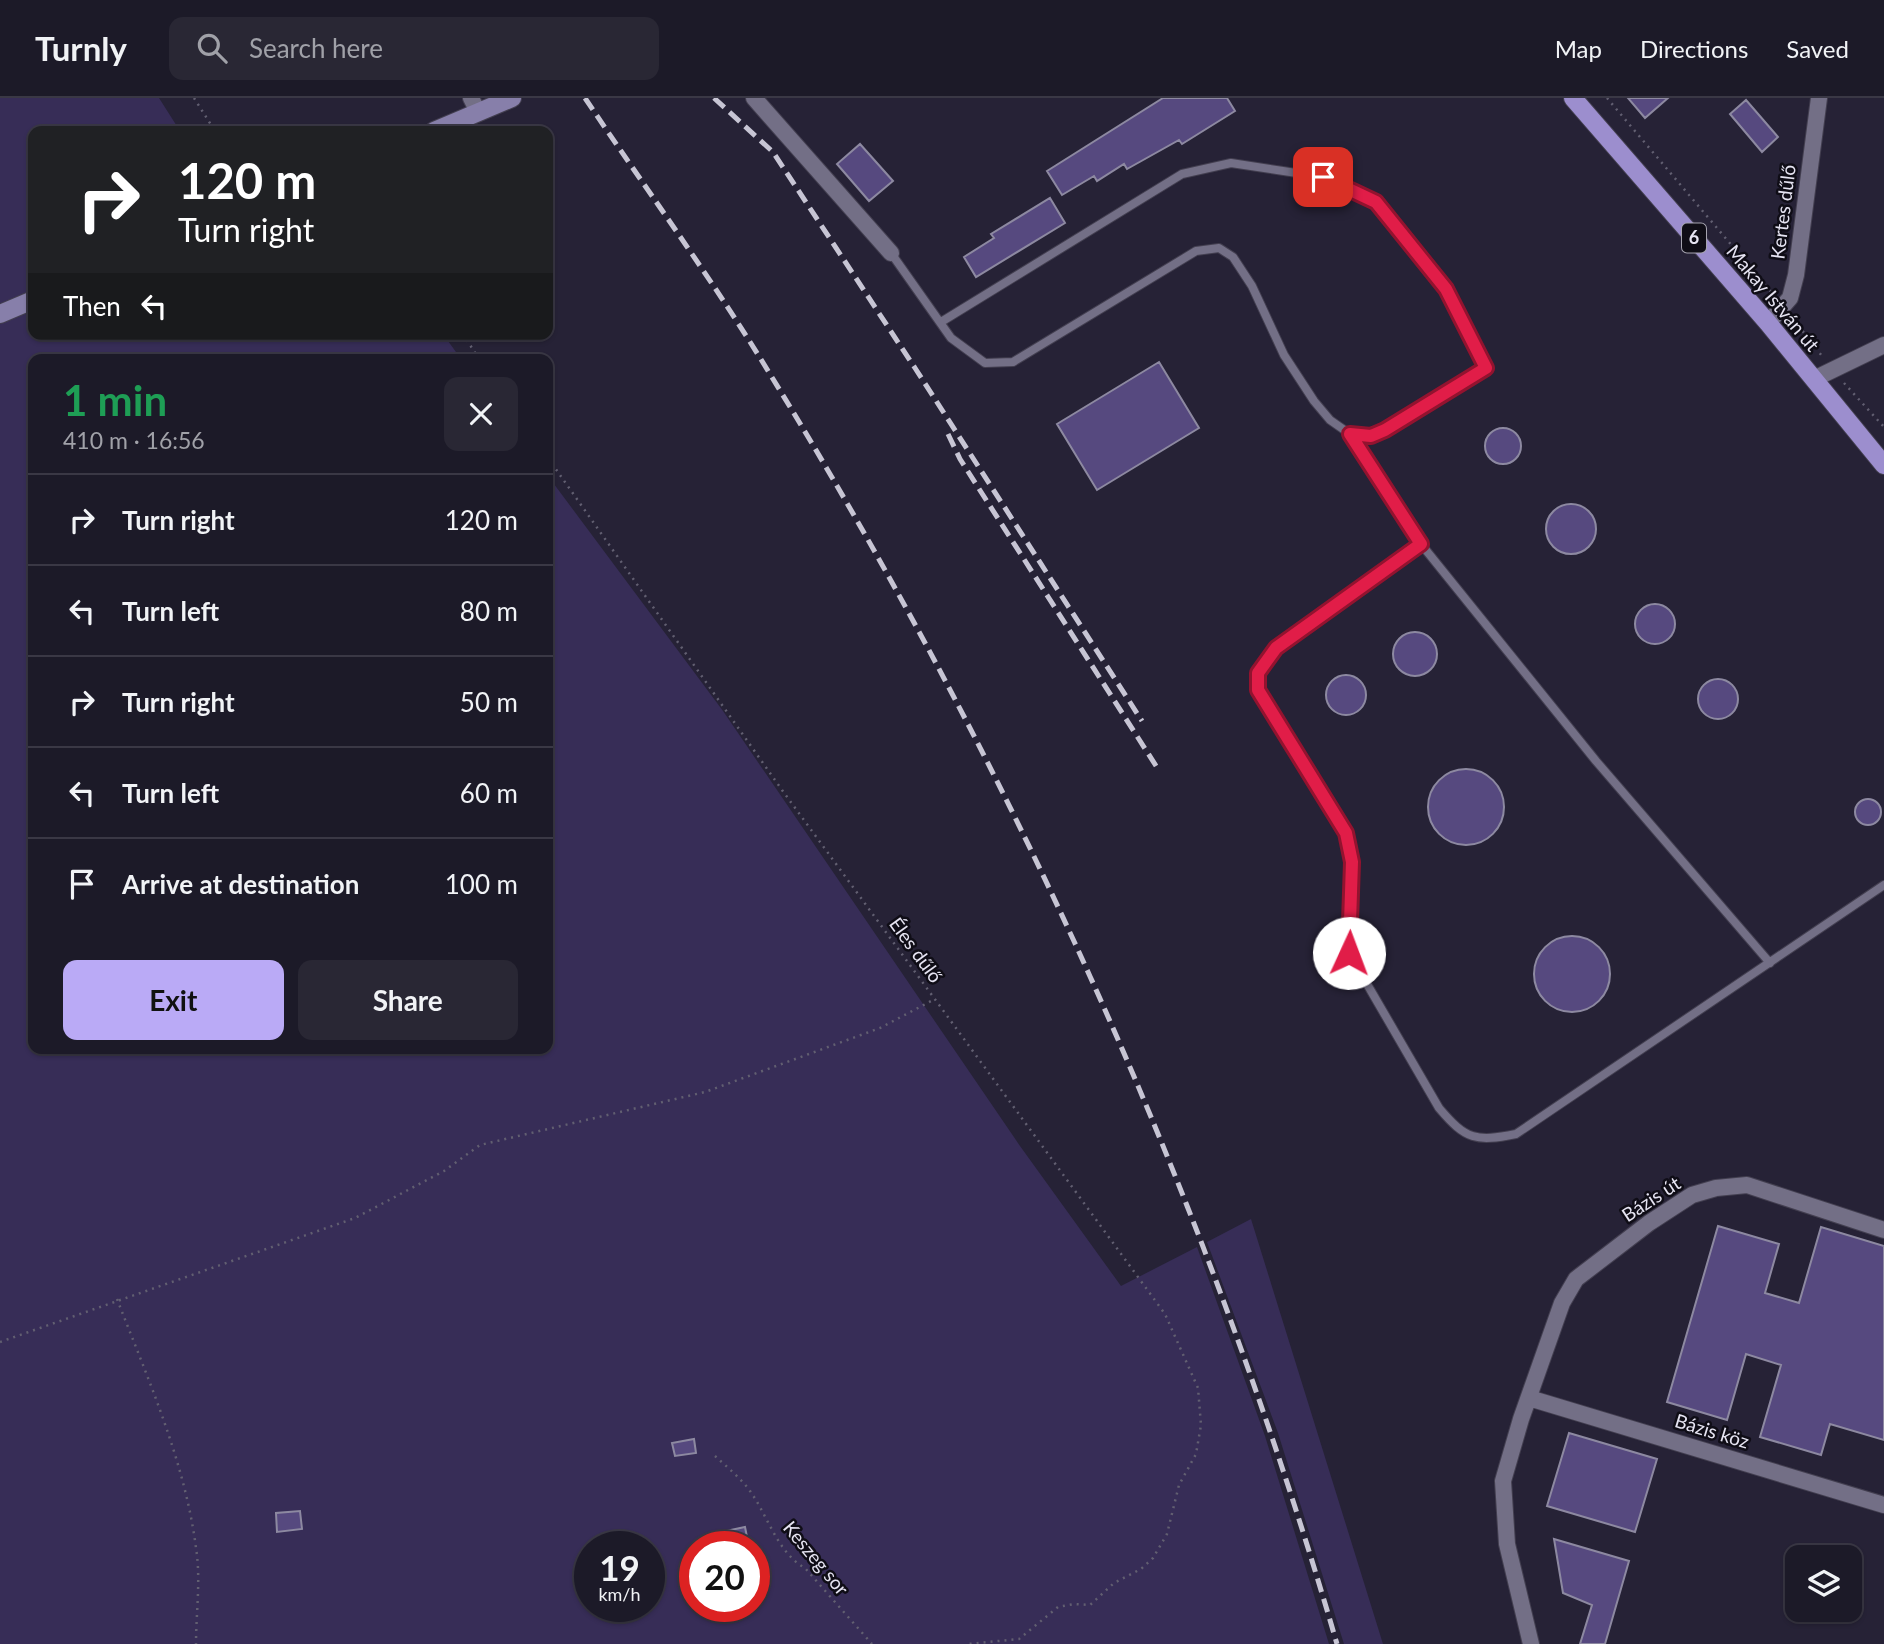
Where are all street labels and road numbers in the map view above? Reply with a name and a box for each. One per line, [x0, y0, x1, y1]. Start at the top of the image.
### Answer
street label: Kertes dűlő [1765, 163, 1800, 261]
road number: 6 [1682, 223, 1706, 252]
street label: Makay István út [1722, 240, 1825, 356]
street label: Éles dűlő [885, 913, 948, 987]
street label: Bázis út [1617, 1171, 1684, 1226]
street label: Bázis köz [1672, 1408, 1752, 1453]
street label: Keszeg sor [779, 1516, 854, 1599]

